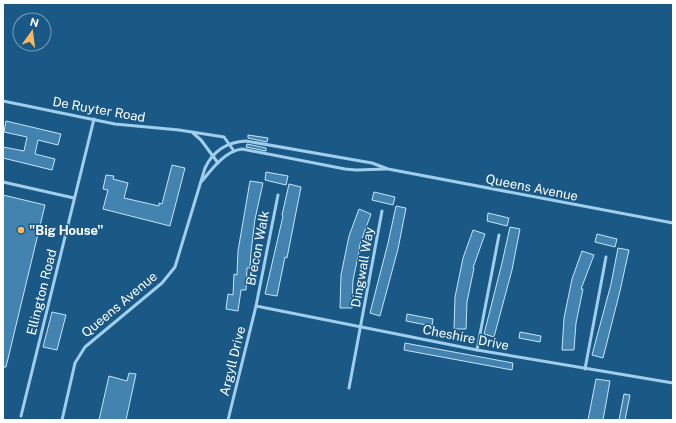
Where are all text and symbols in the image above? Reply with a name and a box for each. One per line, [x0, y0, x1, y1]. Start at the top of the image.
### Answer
north arrow [12, 12, 52, 52]
text: N [29, 15, 40, 29]
street label: De Ruyter Road [51, 94, 146, 125]
street label: Queens Avenue [484, 171, 579, 204]
street label: Brecon Walk [243, 209, 272, 287]
place label: "Big House" [29, 223, 103, 238]
marker: "Big House" [16, 225, 26, 235]
street label: Dingwall Way [348, 226, 377, 308]
street label: Ellington Road [24, 248, 59, 337]
street label: Queens Avenue [79, 268, 160, 340]
street label: Cheshire Drive [421, 322, 510, 353]
street label: Argyll Drive [217, 325, 248, 397]

